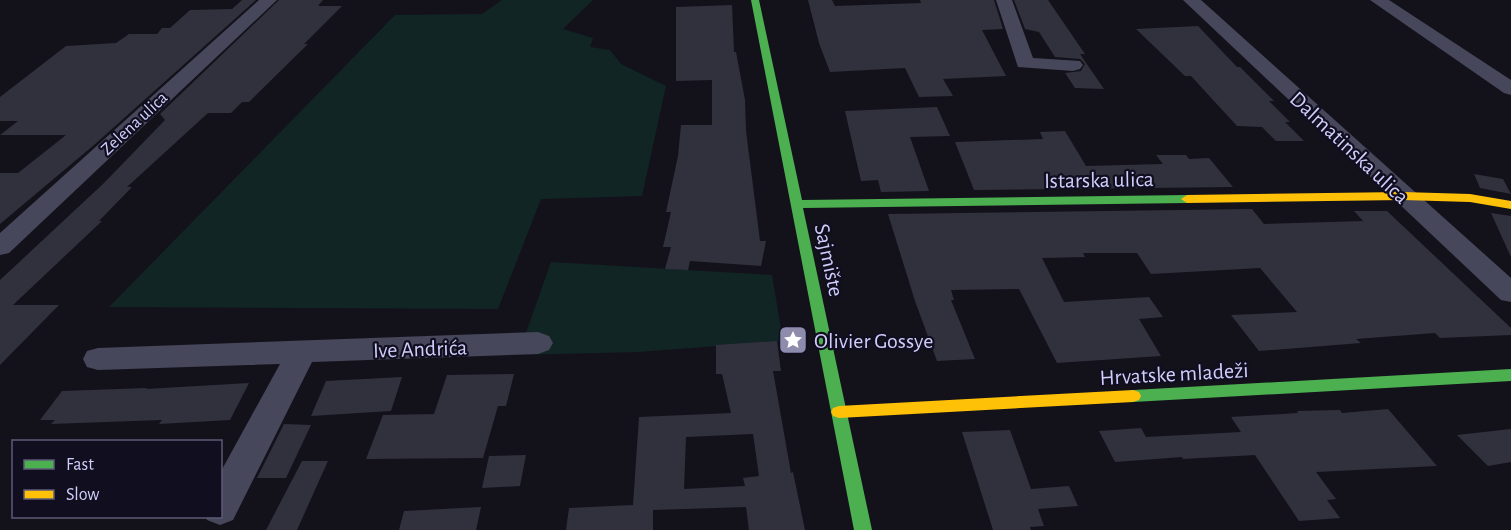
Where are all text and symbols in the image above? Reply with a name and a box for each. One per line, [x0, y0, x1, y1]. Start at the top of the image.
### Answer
street label: Dalmatinska ulica [1286, 87, 1413, 208]
street label: Zelena ulica [98, 89, 171, 159]
street label: Istarska ulica [1044, 168, 1154, 192]
street label: Sajmište [811, 222, 847, 299]
place icon: Olivier Gossye [777, 324, 809, 356]
place label: Olivier Gossye [814, 330, 933, 352]
street label: Ive Andrića [373, 336, 467, 362]
street label: Hrvatske mladeži [1099, 359, 1249, 389]
legend [12, 440, 222, 518]
text: Fast [66, 456, 94, 474]
text: Slow [66, 486, 99, 504]

